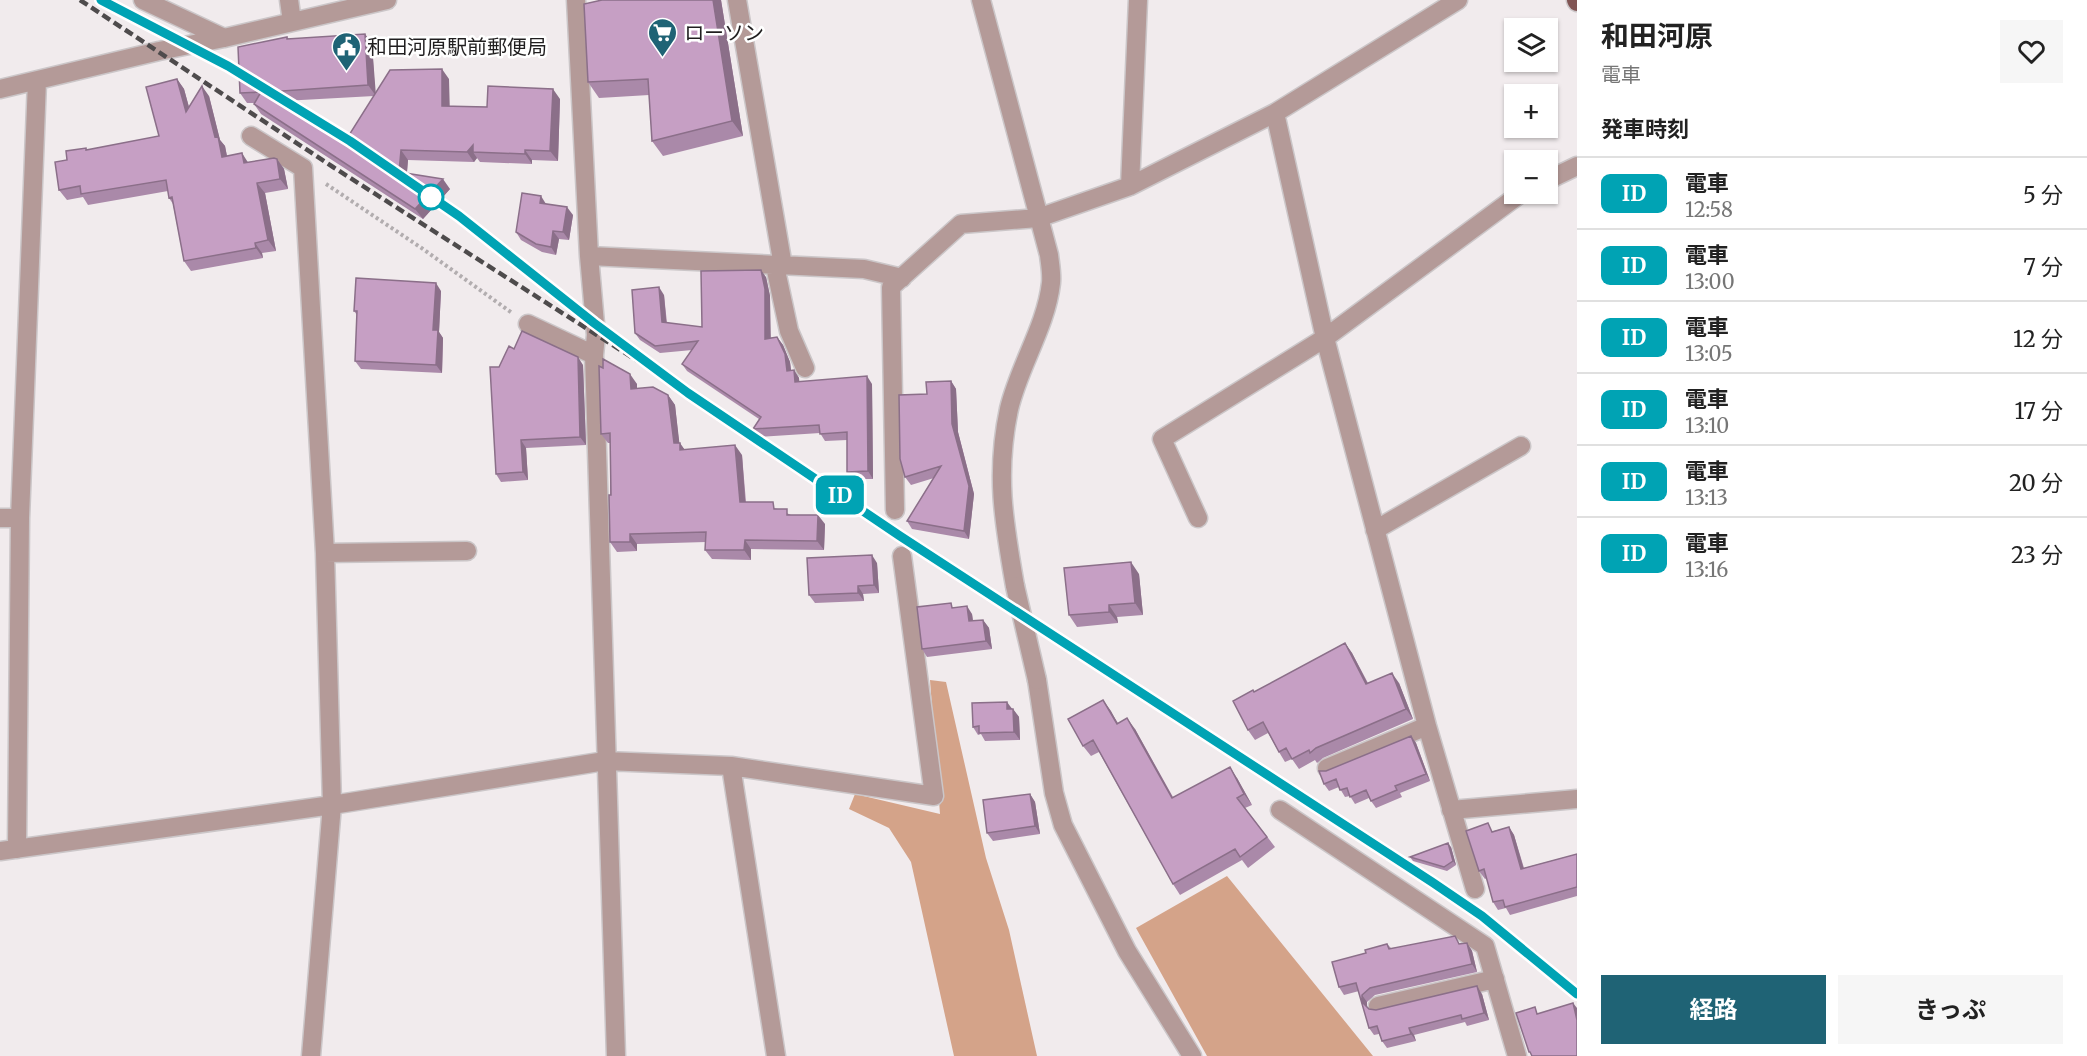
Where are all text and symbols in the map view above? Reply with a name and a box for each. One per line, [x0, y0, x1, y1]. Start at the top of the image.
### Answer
supermarket icon: ローソン [647, 16, 679, 58]
map controls [1504, 18, 1558, 204]
button: layers [1504, 18, 1558, 72]
text: 和田河原 [1601, 18, 1713, 54]
place label: ローソン [684, 20, 764, 45]
button: heart [2000, 20, 2063, 83]
public building icon: 和田河原駅前郵便局 [330, 30, 362, 72]
place label: 和田河原駅前郵便局 [367, 34, 547, 59]
text: 電車 [1601, 62, 1641, 87]
button: + [1504, 84, 1558, 138]
text: 発車時刻 [1601, 115, 1689, 143]
button: − [1504, 150, 1558, 204]
text: 電車 [1685, 169, 1729, 197]
text: ID [1622, 180, 1646, 207]
text: 5 分 [2023, 181, 2063, 209]
unlabelled marker [418, 184, 444, 210]
text: 12:58 [1685, 197, 1733, 222]
text: 電車 [1685, 241, 1729, 269]
text: ID [1622, 252, 1646, 279]
text: 7 分 [2023, 253, 2063, 281]
text: 13:00 [1685, 269, 1735, 294]
text: 電車 [1685, 313, 1729, 341]
text: ID [1622, 324, 1646, 351]
text: 12 分 [2013, 325, 2063, 353]
text: 13:05 [1685, 341, 1733, 366]
text: 電車 [1685, 385, 1729, 413]
text: ID [1622, 396, 1646, 423]
text: 17 分 [2015, 397, 2063, 425]
text: 13:10 [1685, 413, 1729, 438]
text: 電車 [1685, 457, 1729, 485]
text: ID [1622, 468, 1646, 495]
text: 20 分 [2009, 469, 2063, 497]
line badge: ID [813, 476, 867, 514]
text: ID [828, 482, 852, 509]
text: 13:13 [1685, 485, 1728, 510]
text: 電車 [1685, 529, 1729, 557]
text: ID [1622, 540, 1646, 567]
text: 23 分 [2011, 541, 2063, 569]
text: 13:16 [1685, 557, 1728, 582]
button: 経路 [1601, 975, 1826, 1044]
button: きっぷ [1838, 975, 2063, 1044]

